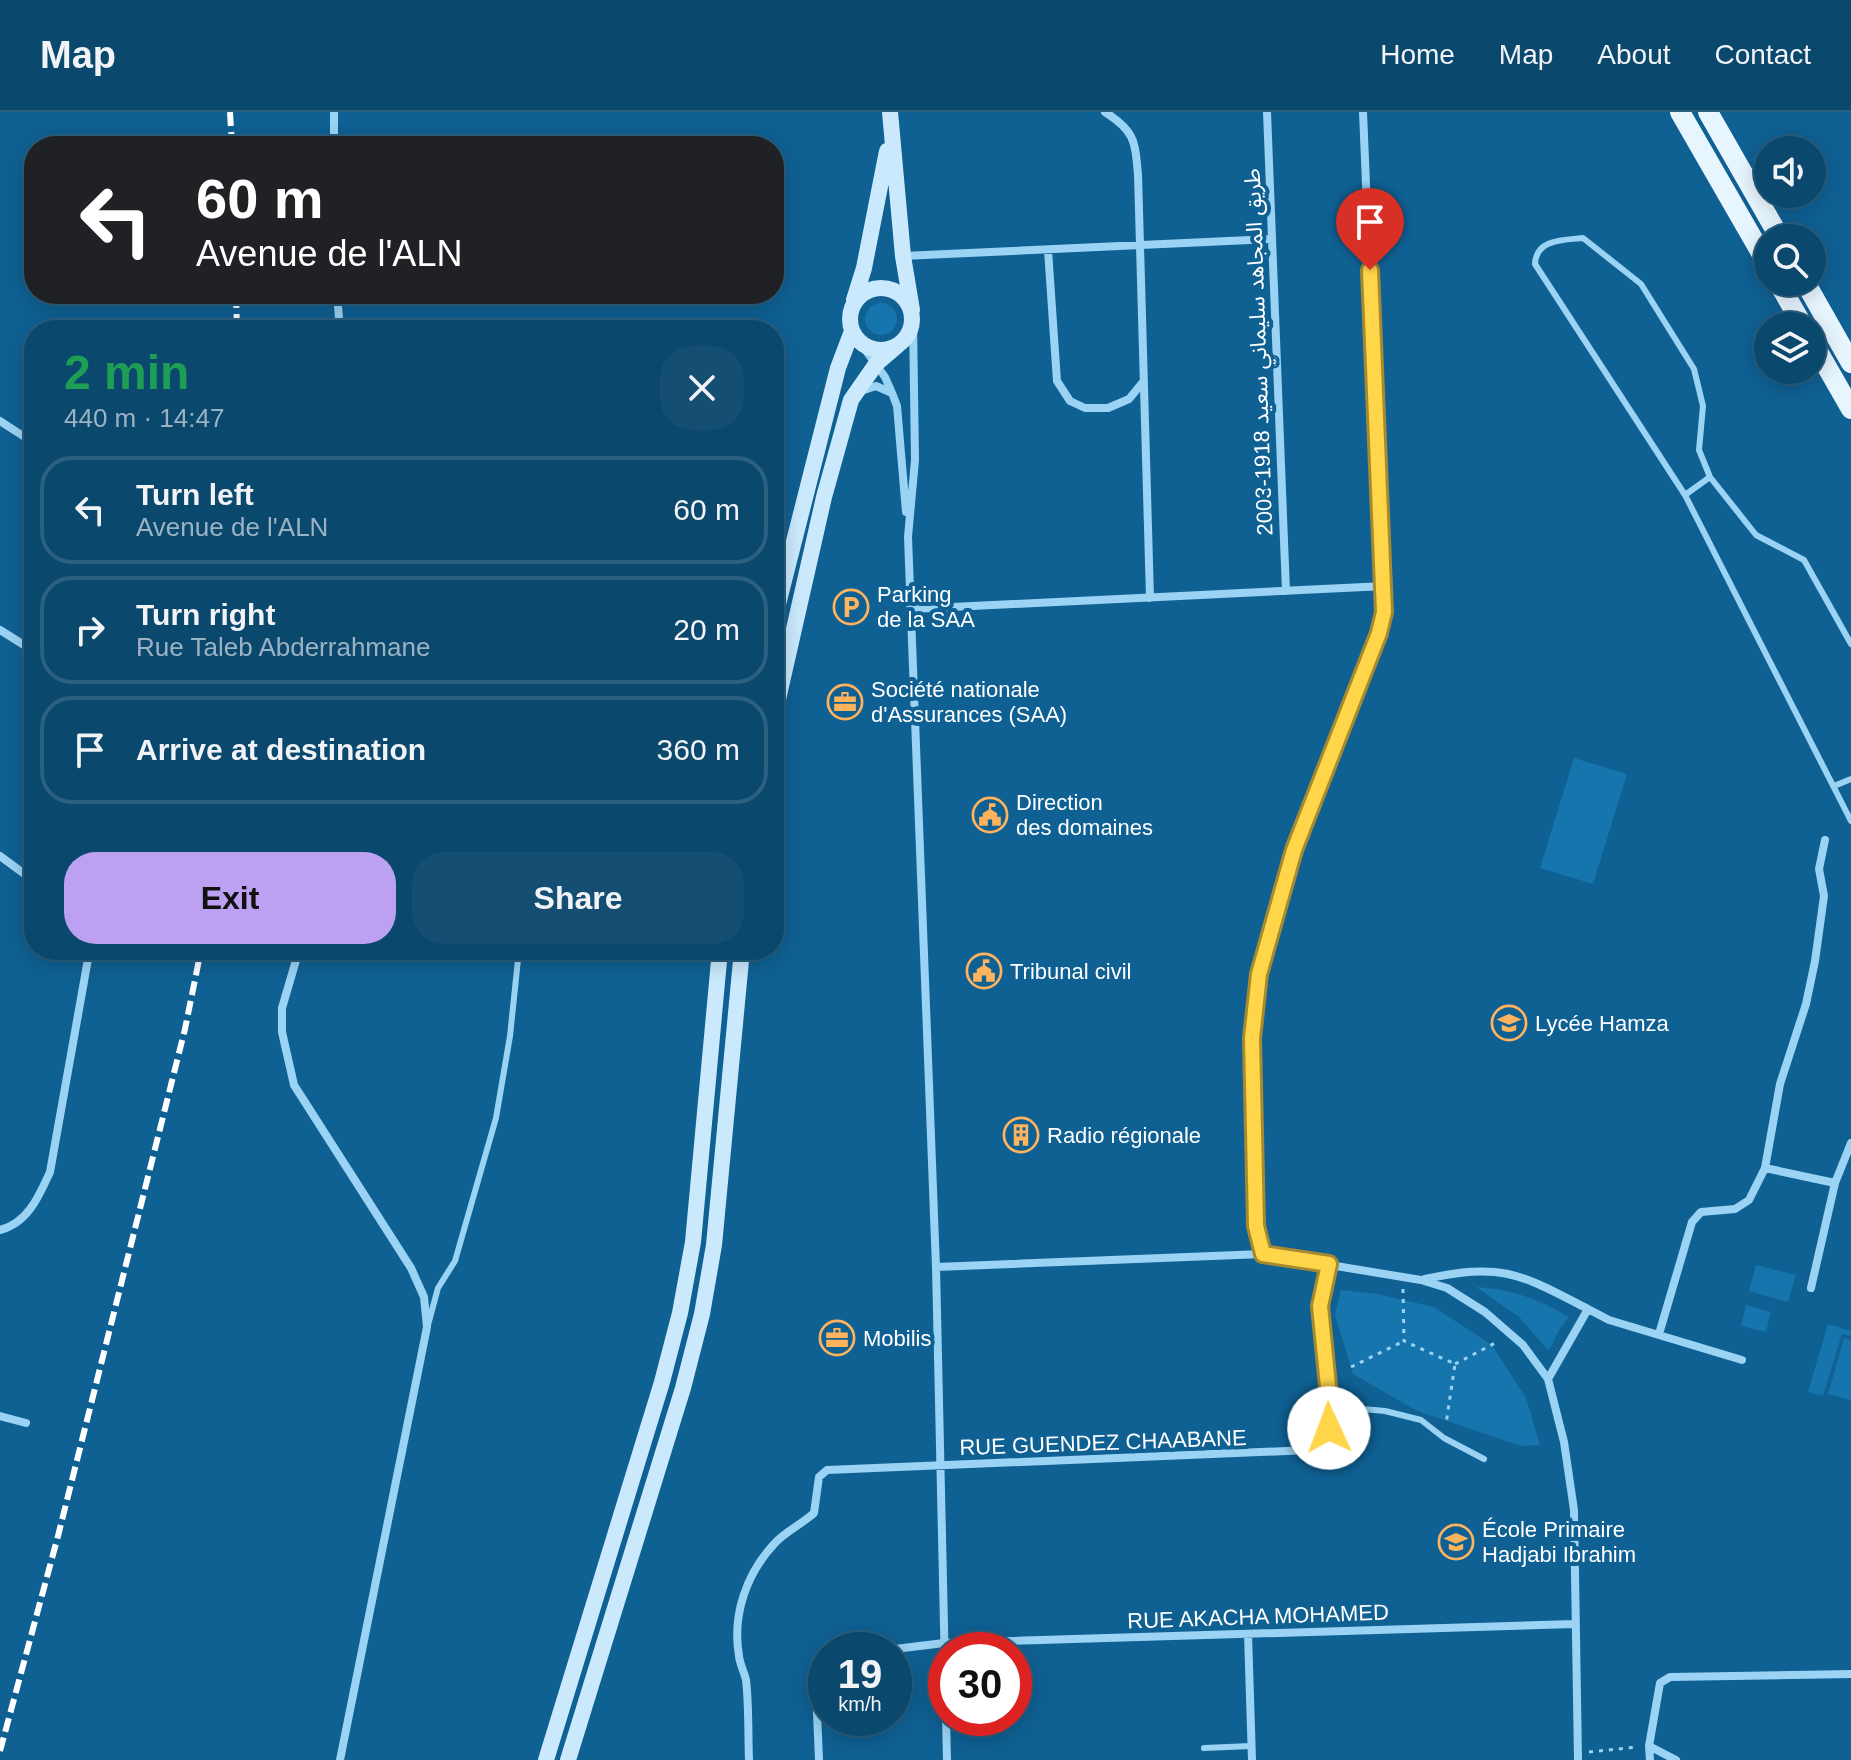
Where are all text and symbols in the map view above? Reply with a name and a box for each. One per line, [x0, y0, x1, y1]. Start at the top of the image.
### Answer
text: Map [40, 34, 116, 76]
text: Home [1380, 39, 1455, 70]
text: Map [1499, 39, 1553, 70]
text: About [1597, 39, 1671, 70]
text: Contact [1715, 39, 1811, 70]
map controls [1754, 136, 1826, 384]
button: sound [1754, 136, 1826, 208]
text: 60 m [196, 167, 324, 230]
icon: left [64, 168, 168, 272]
street label: طريق المجاهد سليماني سعيد 1918-2003 [1240, 168, 1282, 536]
pin [1336, 188, 1404, 270]
icon: arrive [1348, 200, 1392, 244]
button: search [1754, 224, 1826, 296]
text: Avenue de l'ALN [196, 233, 462, 274]
button: layers [1754, 312, 1826, 384]
text: 2 min [64, 346, 189, 399]
button: close [660, 346, 744, 430]
text: 440 m · 14:47 [64, 403, 224, 433]
text: Turn left [136, 478, 254, 511]
icon: left [68, 488, 112, 532]
text: 60 m [673, 493, 740, 526]
text: Avenue de l'ALN [136, 512, 328, 542]
place label: Parking de la SAA [877, 582, 975, 632]
parking icon: Parking de la SAA [832, 588, 870, 626]
text: Turn right [136, 598, 275, 631]
icon: right [68, 608, 112, 652]
text: 20 m [673, 613, 740, 646]
text: Rue Taleb Abderrahmane [136, 632, 430, 662]
place label: Société nationale d'Assurances (SAA) [871, 677, 1067, 727]
office icon: Société nationale d'Assurances (SAA) [826, 683, 864, 721]
icon: arrive [68, 728, 112, 772]
text: Arrive at destination [136, 733, 426, 766]
text: 360 m [657, 733, 740, 766]
place label: Direction des domaines [1016, 790, 1153, 840]
public building icon: Direction des domaines [971, 796, 1009, 834]
button: Exit [64, 852, 396, 944]
button: Share [412, 852, 744, 944]
public building icon: Tribunal civil [965, 952, 1003, 990]
place label: Tribunal civil [1010, 959, 1131, 984]
school or university icon: Lycée Hamza [1490, 1004, 1528, 1042]
place label: Lycée Hamza [1535, 1011, 1669, 1036]
building icon: Radio régionale [1002, 1116, 1040, 1154]
place label: Radio régionale [1047, 1123, 1201, 1148]
office icon: Mobilis [818, 1319, 856, 1357]
place label: Mobilis [863, 1326, 931, 1351]
position arrow [1287, 1386, 1371, 1470]
street label: RUE GUENDEZ CHAABANE [959, 1425, 1247, 1460]
place label: École Primaire Hadjabi Ibrahim [1482, 1517, 1636, 1567]
school or university icon: École Primaire Hadjabi Ibrahim [1437, 1523, 1475, 1561]
street label: RUE AKACHA MOHAMED [1127, 1599, 1389, 1634]
speed limit sign: 30 [928, 1632, 1032, 1736]
text: 19 [838, 1652, 882, 1696]
text: km/h [838, 1693, 882, 1715]

